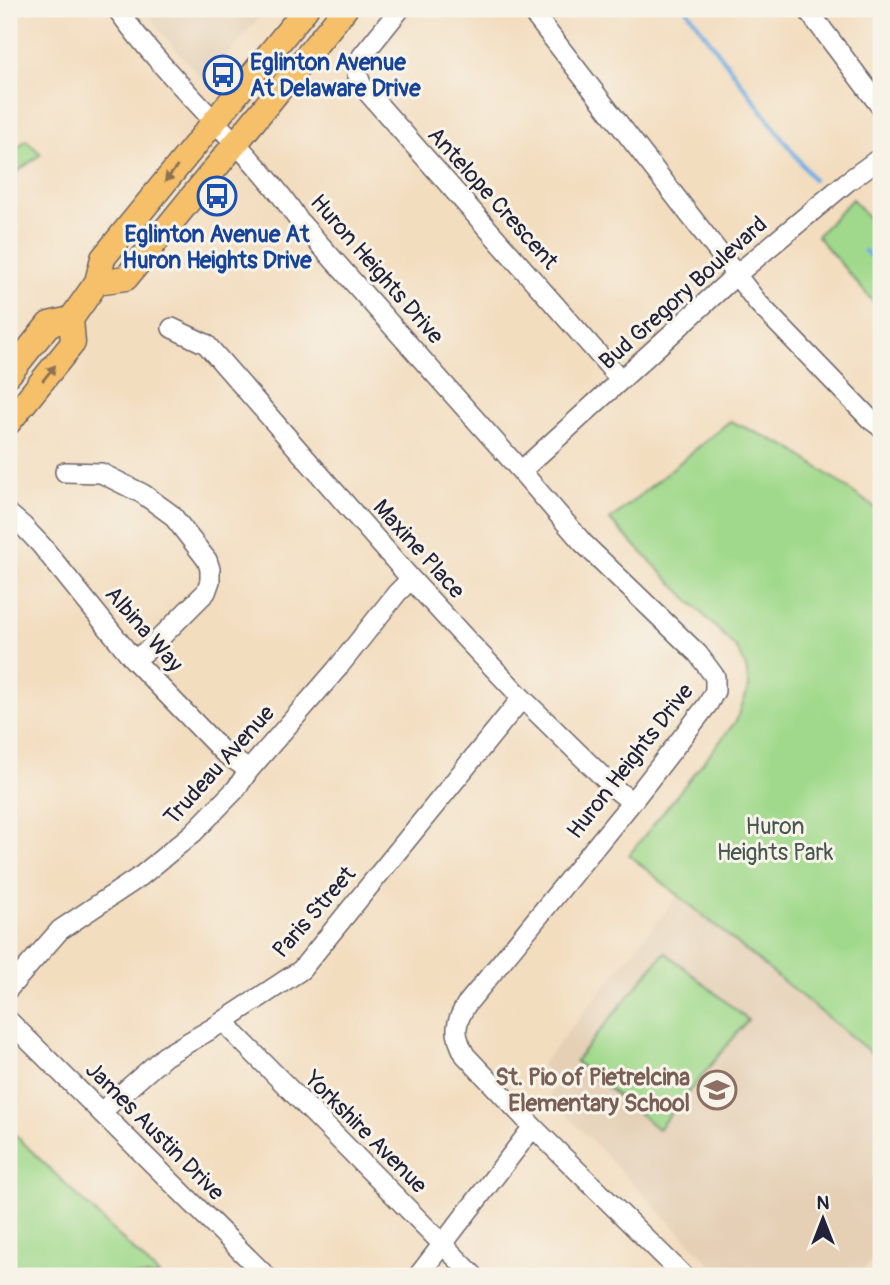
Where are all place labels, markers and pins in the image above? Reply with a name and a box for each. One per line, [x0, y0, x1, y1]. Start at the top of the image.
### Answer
place label: Eglinton Avenue At Delaware Drive [250, 48, 421, 103]
bus stop icon: Eglinton Avenue At Delaware Drive [202, 54, 244, 96]
bus stop icon: Eglinton Avenue At Huron Heights Drive [196, 175, 238, 217]
place label: Eglinton Avenue At Huron Heights Drive [122, 220, 312, 275]
place label: St. Pio of Pietrelcina Elementary School [495, 1063, 690, 1118]
school or university icon: St. Pio of Pietrelcina Elementary School [696, 1069, 738, 1111]

